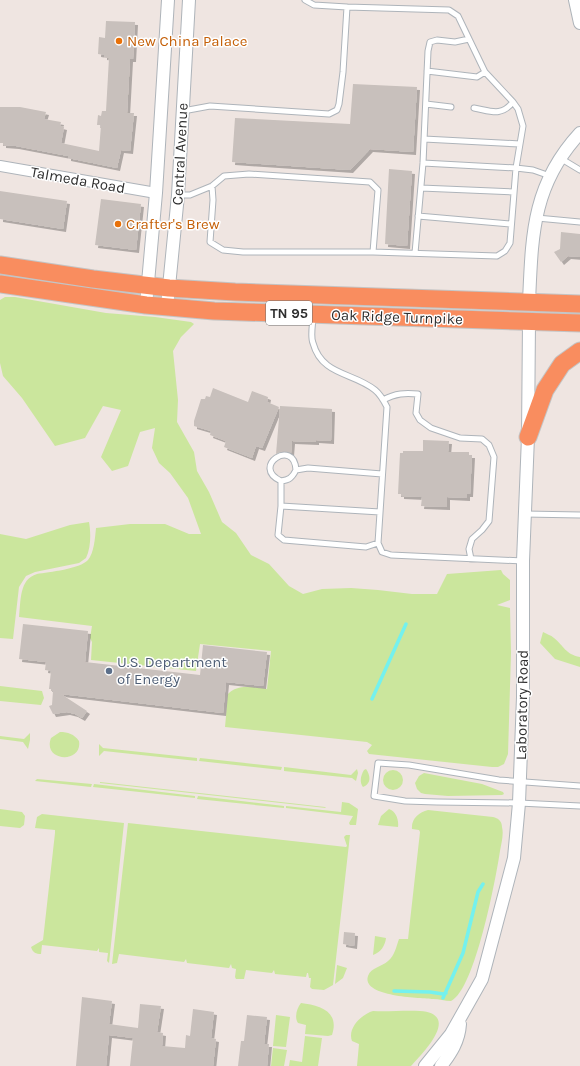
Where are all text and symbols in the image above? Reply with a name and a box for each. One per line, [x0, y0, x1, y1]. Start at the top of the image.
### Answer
place label: New China Palace [127, 32, 247, 50]
marker: New China Palace [114, 36, 124, 46]
street label: Central Avenue [168, 102, 192, 206]
street label: Talmeda Road [29, 163, 127, 197]
place label: Crafter's Brew [126, 215, 220, 233]
marker: Crafter's Brew [113, 219, 123, 229]
road number: TN 95 [266, 301, 312, 325]
street label: Oak Ridge Turnpike [331, 306, 463, 328]
street label: Laboratory Road [512, 650, 532, 760]
place label: U.S. Department of Energy [117, 653, 227, 688]
marker: U.S. Department of Energy [104, 666, 114, 676]

